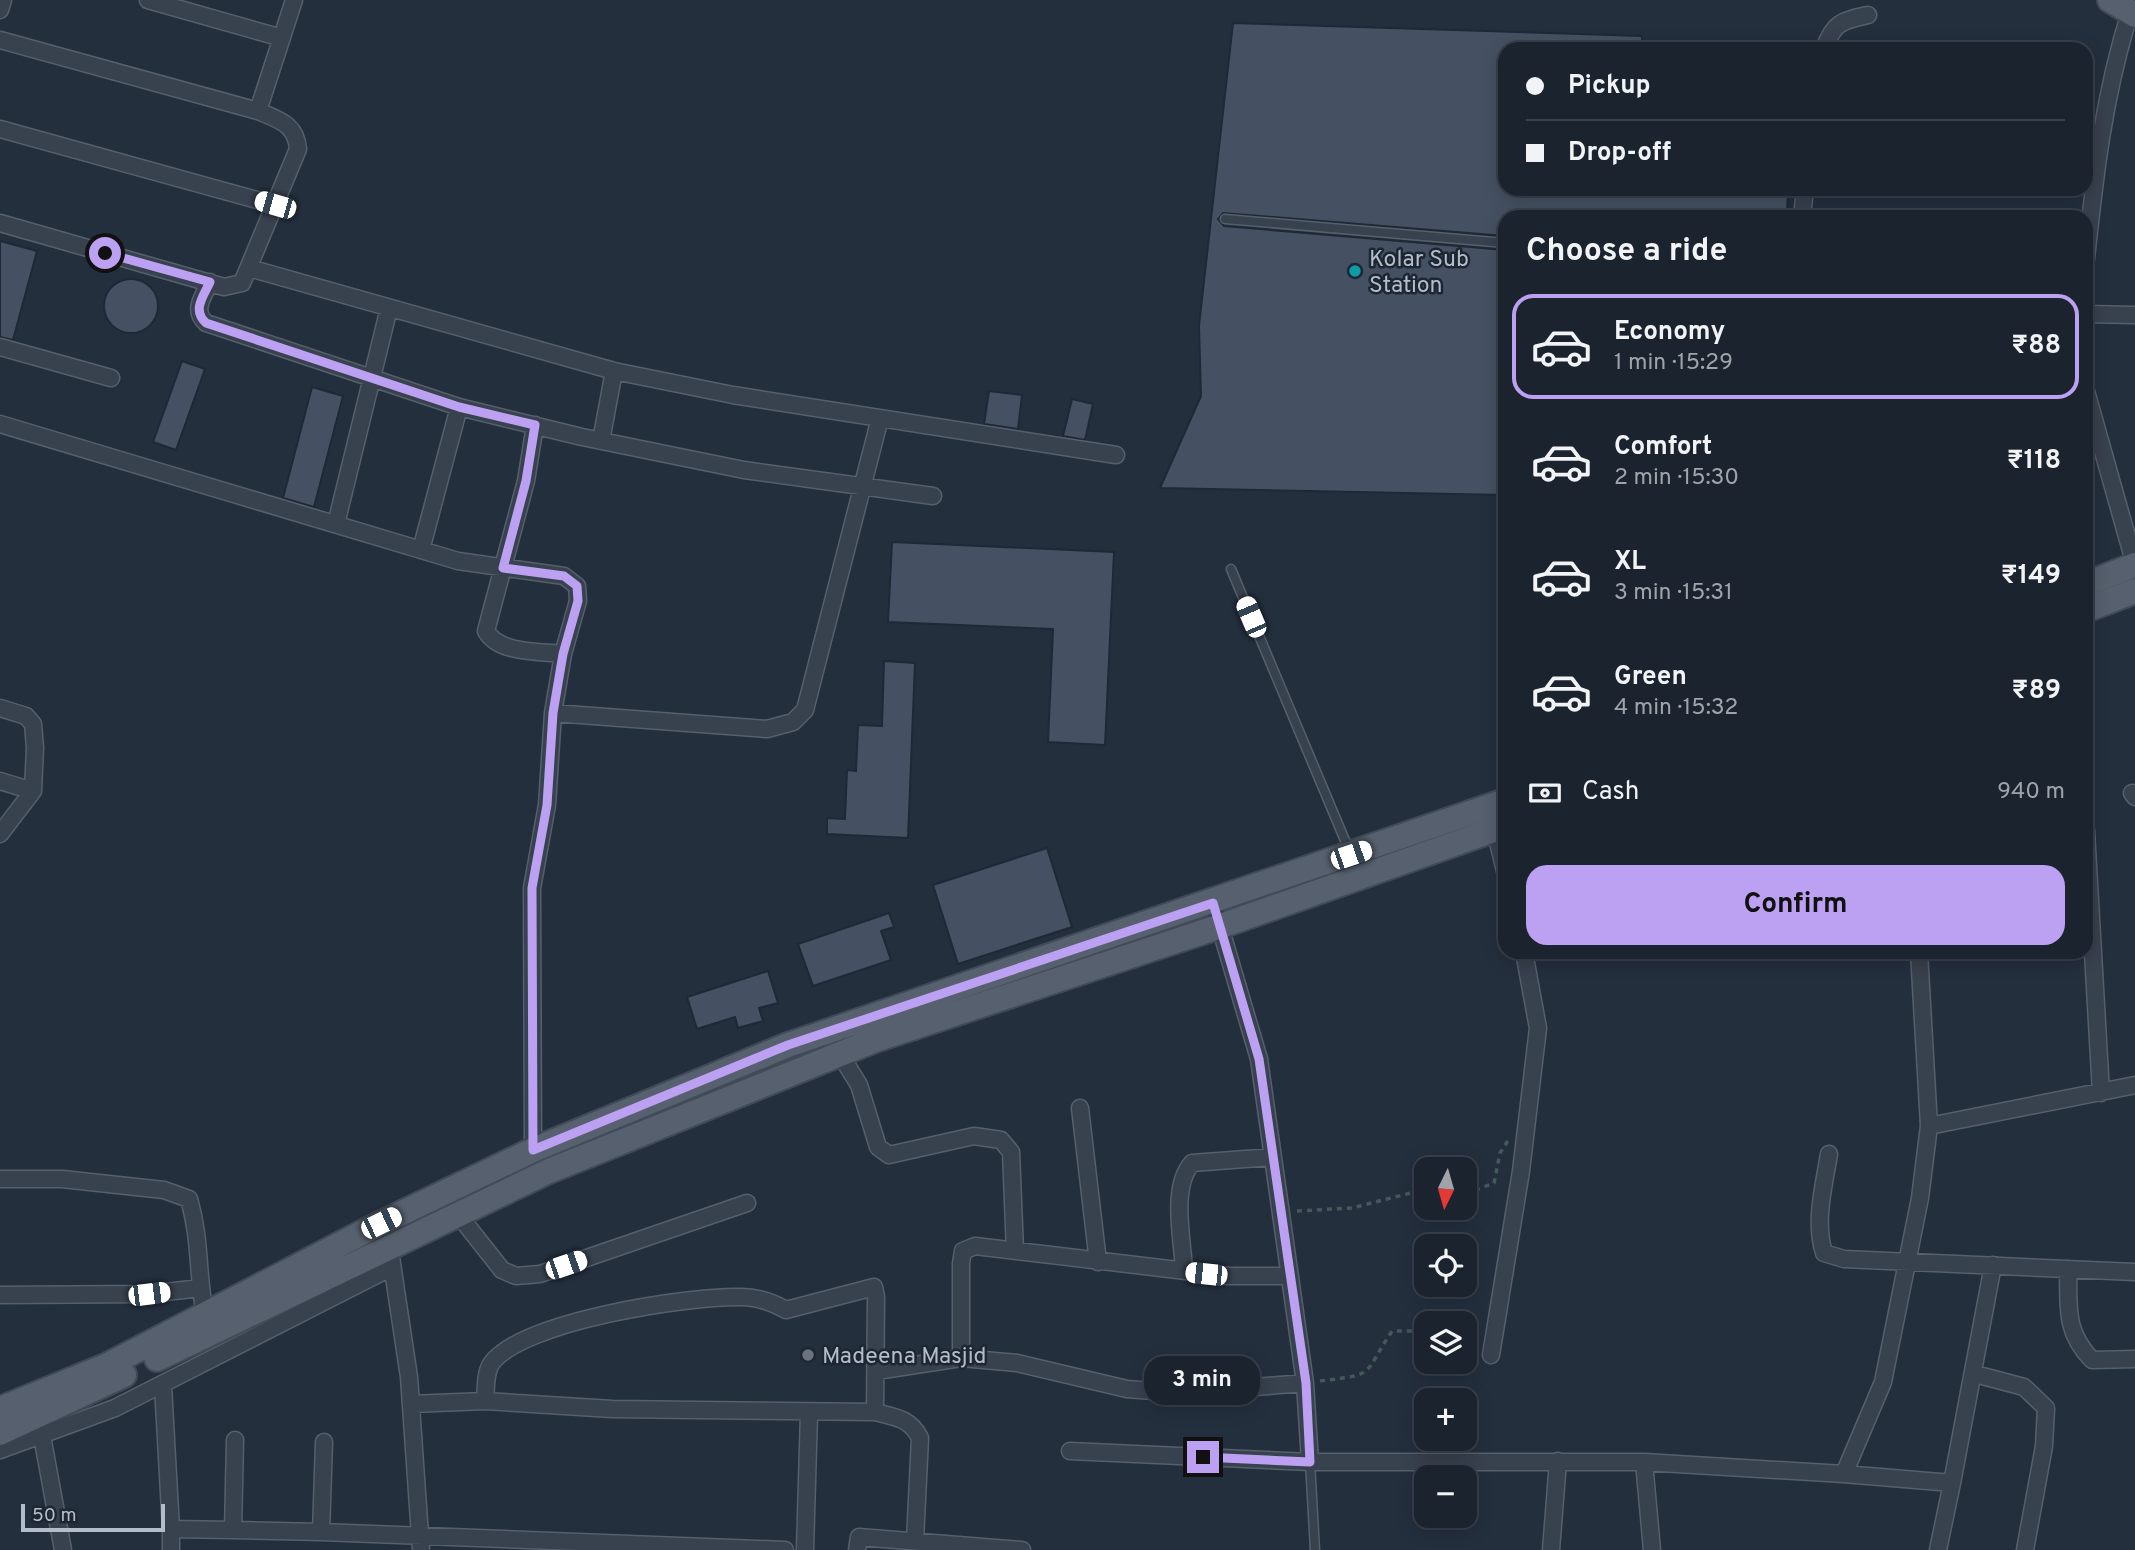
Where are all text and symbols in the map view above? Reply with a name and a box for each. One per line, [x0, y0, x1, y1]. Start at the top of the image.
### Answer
text: Pickup [1568, 70, 1651, 103]
text: Drop-off [1568, 137, 1671, 170]
car [252, 189, 299, 221]
text: Choose a ride [1526, 232, 1727, 272]
route start [89, 237, 121, 269]
place label: Kolar Sub Station [1369, 246, 1469, 301]
marker: Kolar Sub Station [1347, 263, 1363, 279]
icon: car [1530, 315, 1593, 378]
text: Economy [1614, 316, 1725, 349]
text: ₹88 [2011, 330, 2061, 363]
text: 1 min · 15:29 [1614, 349, 1733, 378]
icon: car [1530, 430, 1593, 493]
text: Comfort [1614, 431, 1712, 464]
text: ₹118 [2007, 445, 2061, 478]
text: 2 min · 15:30 [1614, 464, 1739, 493]
icon: car [1530, 545, 1593, 608]
text: XL [1614, 546, 1646, 579]
text: ₹149 [2001, 560, 2061, 593]
text: 3 min · 15:31 [1614, 579, 1733, 608]
car [1234, 594, 1269, 640]
icon: car [1530, 660, 1593, 723]
text: Green [1614, 661, 1687, 694]
text: ₹89 [2012, 675, 2061, 708]
text: 4 min · 15:32 [1614, 694, 1738, 723]
icon: cash [1526, 774, 1564, 812]
text: Cash [1582, 776, 1639, 809]
text: 940 m [1997, 778, 2065, 807]
car [1328, 838, 1375, 872]
button: Confirm [1526, 865, 2065, 945]
north arrow [1414, 1157, 1477, 1220]
map controls [1414, 1157, 1477, 1528]
car [358, 1204, 405, 1242]
button: locate [1414, 1234, 1477, 1297]
car [543, 1248, 590, 1282]
car [1185, 1261, 1228, 1287]
car [127, 1281, 172, 1307]
button: layers [1414, 1311, 1477, 1374]
place label: Madeena Masjid [822, 1343, 986, 1372]
marker: Madeena Masjid [800, 1347, 816, 1363]
callout: 3 min [1145, 1356, 1261, 1404]
text: 3 min [1172, 1366, 1232, 1395]
button: + [1414, 1388, 1477, 1451]
route end [1187, 1441, 1219, 1473]
button: − [1414, 1465, 1477, 1528]
scale bar [21, 1501, 164, 1533]
text: 50 m [32, 1504, 77, 1528]

